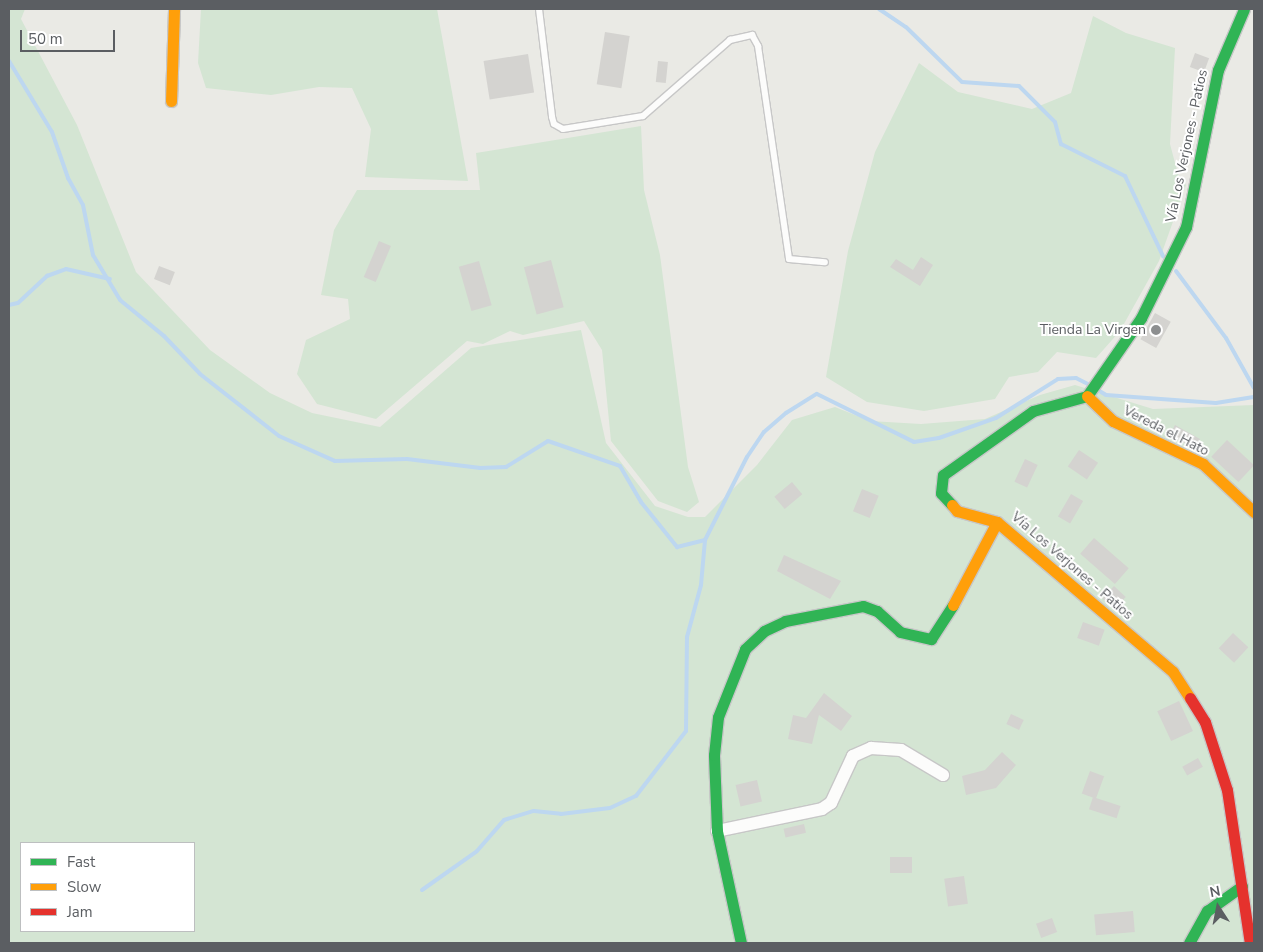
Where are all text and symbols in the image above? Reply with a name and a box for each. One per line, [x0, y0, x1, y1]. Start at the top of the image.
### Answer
scale bar [22, 20, 118, 52]
text: 50 m [28, 29, 63, 49]
street label: Vía Los Verjones - Patios [1163, 68, 1211, 224]
place label: Tienda La Virgen [1040, 322, 1146, 338]
marker: Tienda La Virgen [1150, 324, 1162, 336]
street label: Vereda el Hato [1120, 402, 1212, 460]
street label: Vía Los Verjones - Patios [1008, 509, 1136, 623]
legend [20, 842, 195, 932]
text: Fast [67, 852, 95, 872]
text: Slow [67, 877, 101, 897]
text: N [1208, 881, 1222, 902]
north arrow [1193, 882, 1243, 932]
text: Jam [67, 902, 93, 922]

